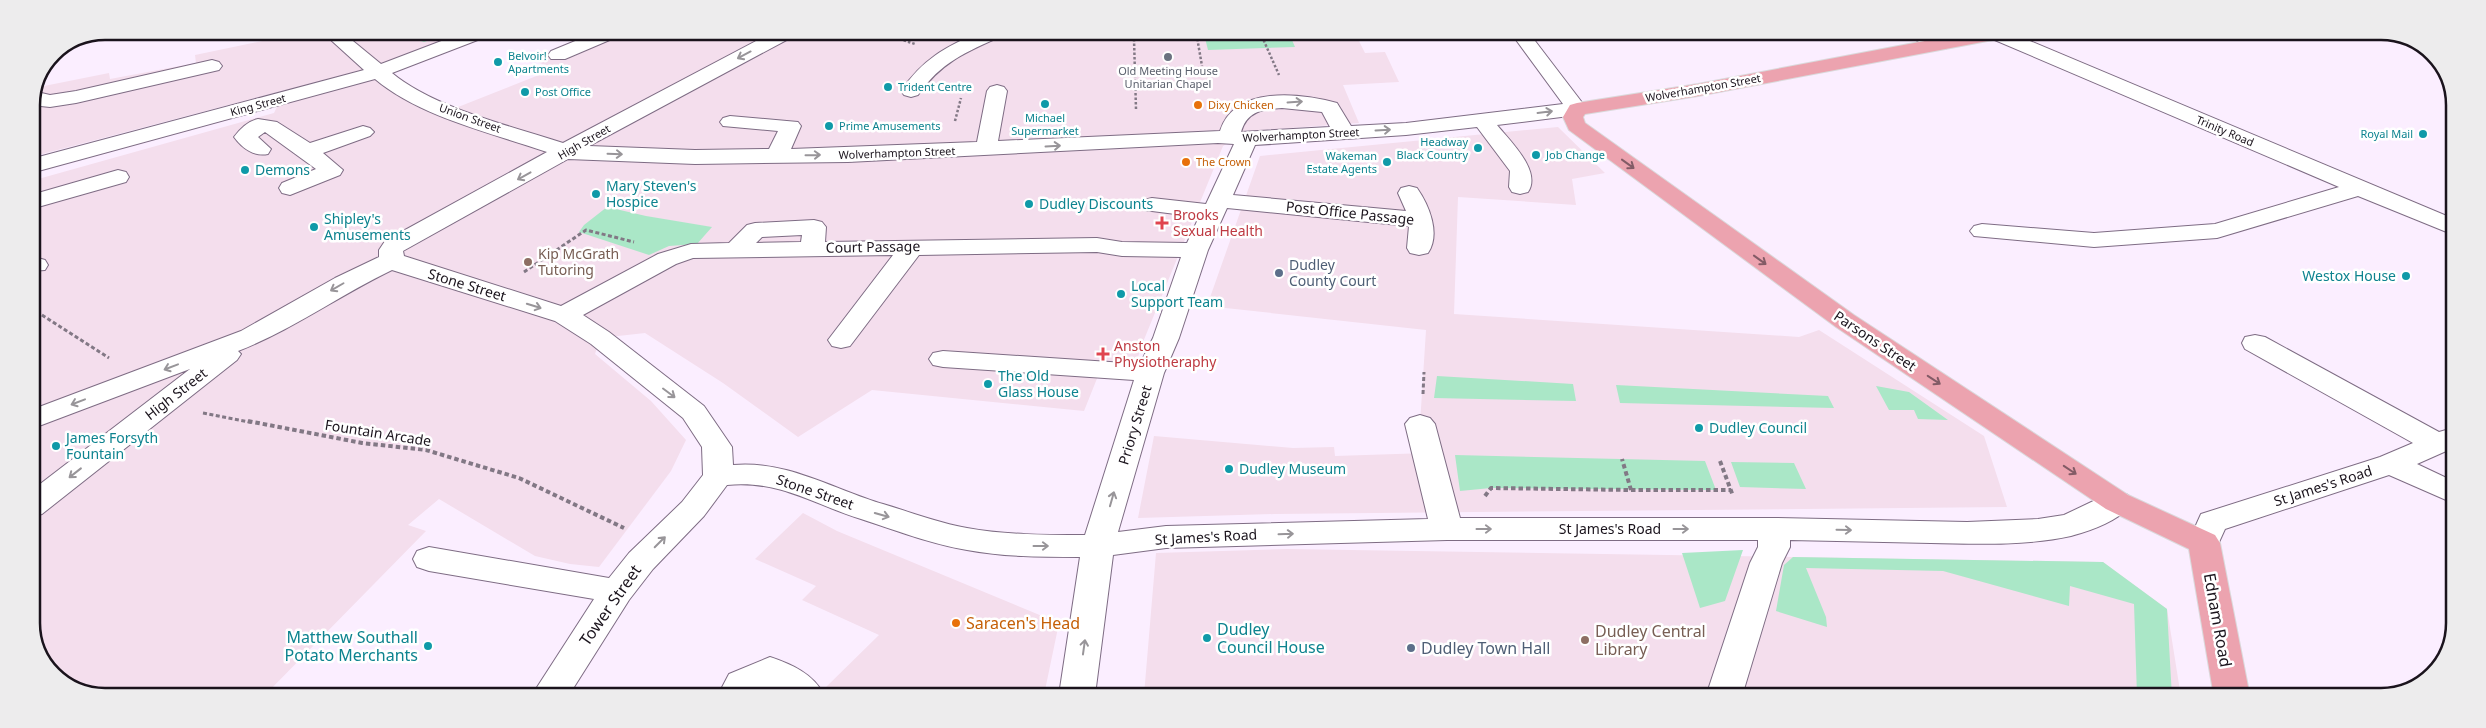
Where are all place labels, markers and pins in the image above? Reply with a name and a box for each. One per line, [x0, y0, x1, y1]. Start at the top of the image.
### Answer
place label: Belvoir! Apartments [508, 48, 569, 76]
marker: Old Meeting House Unitarian Chapel [1162, 51, 1174, 63]
marker: Belvoir! Apartments [492, 56, 504, 68]
place label: Old Meeting House Unitarian Chapel [1118, 63, 1218, 91]
place label: Trident Centre [898, 79, 972, 94]
marker: Trident Centre [882, 81, 894, 93]
place label: Post Office [535, 84, 591, 99]
marker: Post Office [519, 86, 531, 98]
place label: Dixy Chicken [1208, 97, 1274, 112]
marker: Michael Supermarket [1039, 98, 1051, 110]
marker: Dixy Chicken [1192, 99, 1204, 111]
place label: Michael Supermarket [1011, 110, 1079, 138]
place label: Prime Amusements [839, 118, 941, 133]
marker: Prime Amusements [823, 120, 835, 132]
place label: Royal Mail [2360, 126, 2413, 141]
marker: Royal Mail [2417, 128, 2429, 140]
place label: Headway Black Country [1397, 134, 1468, 162]
marker: Headway Black Country [1472, 142, 1484, 154]
place label: Job Change [1545, 147, 1605, 162]
place label: Wakeman Estate Agents [1306, 148, 1377, 176]
marker: Job Change [1530, 149, 1542, 161]
place label: The Crown [1196, 154, 1251, 169]
marker: The Crown [1180, 156, 1192, 168]
marker: Wakeman Estate Agents [1381, 156, 1393, 168]
place label: Demons [255, 160, 310, 179]
marker: Demons [239, 164, 251, 176]
place label: Mary Steven's Hospice [606, 176, 697, 211]
marker: Mary Steven's Hospice [590, 188, 602, 200]
place label: Dudley Discounts [1039, 194, 1154, 213]
marker: Dudley Discounts [1023, 198, 1035, 210]
place label: Brooks Sexual Health [1173, 205, 1263, 240]
place label: Shipley's Amusements [324, 209, 411, 244]
marker: Brooks Sexual Health [1155, 216, 1169, 230]
marker: Shipley's Amusements [308, 221, 320, 233]
place label: Kip McGrath Tutoring [538, 244, 619, 279]
place label: Dudley County Court [1289, 255, 1376, 290]
marker: Kip McGrath Tutoring [522, 256, 534, 268]
place label: Westox House [2302, 266, 2396, 285]
marker: Dudley County Court [1273, 267, 1285, 279]
marker: Westox House [2400, 270, 2412, 282]
place label: Local Support Team [1131, 276, 1223, 311]
marker: Local Support Team [1115, 288, 1127, 300]
place label: Anston Physiotheraphy [1114, 336, 1217, 371]
marker: Anston Physiotheraphy [1096, 347, 1110, 361]
place label: The Old Glass House [998, 366, 1079, 401]
marker: The Old Glass House [982, 378, 994, 390]
place label: Dudley Council [1709, 418, 1807, 437]
marker: Dudley Council [1693, 422, 1705, 434]
place label: James Forsyth Fountain [64, 428, 158, 463]
marker: James Forsyth Fountain [50, 440, 62, 452]
place label: Dudley Museum [1239, 459, 1346, 478]
marker: Dudley Museum [1223, 463, 1235, 475]
place label: Saracen's Head [966, 612, 1080, 634]
marker: Saracen's Head [950, 617, 962, 629]
place label: Dudley Council House [1217, 618, 1325, 658]
place label: Dudley Central Library [1595, 620, 1706, 660]
place label: Matthew Southall Potato Merchants [285, 626, 418, 666]
marker: Dudley Council House [1201, 632, 1213, 644]
marker: Dudley Central Library [1579, 634, 1591, 646]
place label: Dudley Town Hall [1421, 637, 1550, 659]
marker: Matthew Southall Potato Merchants [422, 640, 434, 652]
marker: Dudley Town Hall [1405, 642, 1417, 654]

